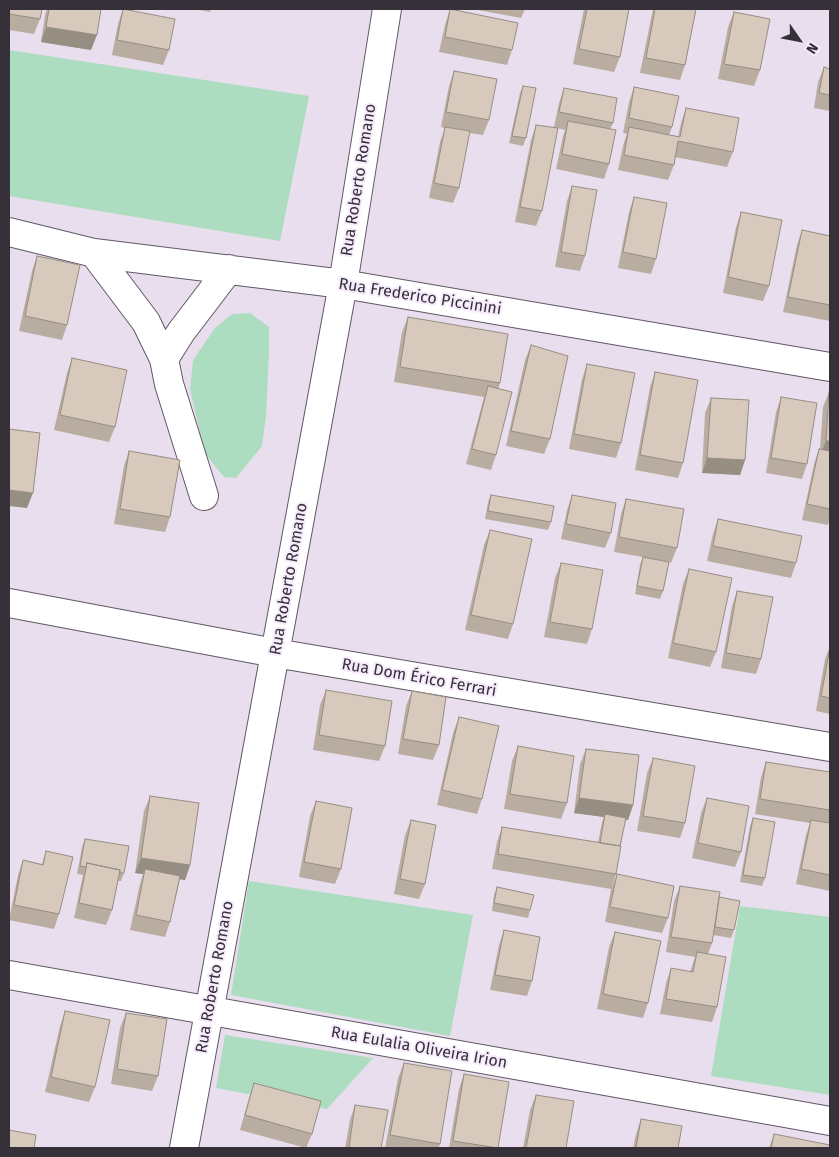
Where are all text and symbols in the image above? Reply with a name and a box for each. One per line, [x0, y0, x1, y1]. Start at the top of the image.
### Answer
north arrow [774, 15, 824, 65]
text: N [802, 40, 822, 57]
street label: Rua Roberto Romano [337, 102, 381, 258]
street label: Rua Frederico Piccinini [337, 275, 503, 319]
street label: Rua Roberto Romano [266, 501, 312, 657]
street label: Rua Dom Érico Ferrari [340, 655, 498, 701]
street label: Rua Roberto Romano [192, 899, 238, 1055]
street label: Rua Eulalia Oliveira Irion [329, 1023, 509, 1073]

